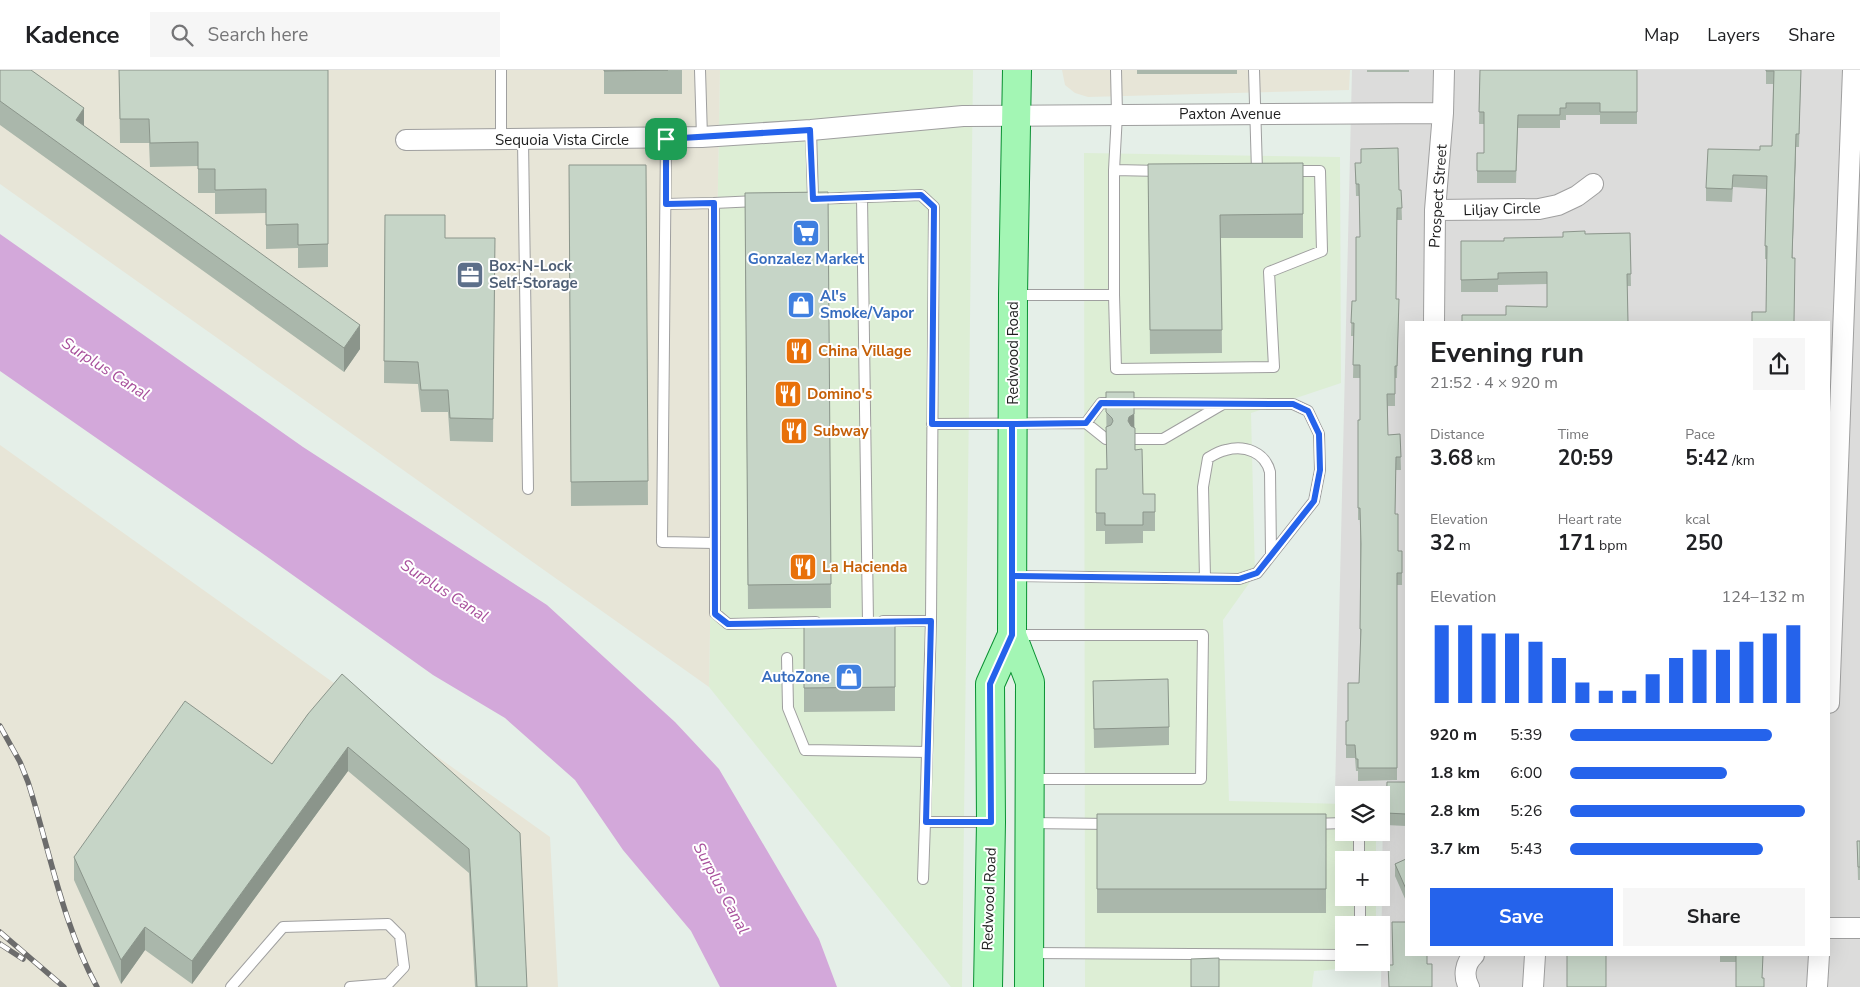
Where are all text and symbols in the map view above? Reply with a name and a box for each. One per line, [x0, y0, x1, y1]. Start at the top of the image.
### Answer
search box [150, 12, 500, 57]
text: Kadence [25, 19, 120, 51]
icon: search [168, 21, 196, 49]
text: Search here [208, 22, 308, 48]
text: Map [1644, 23, 1679, 47]
text: Layers [1707, 23, 1760, 47]
text: Share [1788, 23, 1835, 47]
street label: Paxton Avenue [1179, 104, 1281, 124]
pin [645, 118, 687, 160]
icon: arrive [652, 125, 680, 153]
street label: Sequoia Vista Circle [495, 130, 629, 150]
street label: Prospect Street [1424, 143, 1452, 249]
street label: Liljay Circle [1463, 198, 1541, 220]
supermarket icon: Gonzalez Market [791, 218, 821, 248]
place label: Gonzalez Market [748, 249, 864, 269]
place label: Box-N-Lock Self-Storage [489, 256, 578, 293]
office icon: Box-N-Lock Self-Storage [455, 260, 485, 290]
place label: Al's Smoke/Vapor [820, 286, 914, 323]
shop icon: Al's Smoke/Vapor [786, 290, 816, 320]
street label: Redwood Road [1003, 301, 1023, 405]
water label: Surplus Canal [57, 332, 154, 406]
text: Evening run [1430, 334, 1584, 372]
restaurant icon: China Village [784, 336, 814, 366]
button: share [1753, 338, 1805, 390]
place label: China Village [818, 341, 911, 361]
text: 21:52 · 4 × 920 m [1430, 372, 1558, 394]
restaurant icon: Domino's [773, 379, 803, 409]
place label: Domino's [807, 384, 872, 404]
restaurant icon: Subway [779, 416, 809, 446]
place label: Subway [813, 421, 869, 441]
text: Distance [1430, 425, 1484, 444]
text: Time [1558, 425, 1589, 444]
text: Pace [1685, 425, 1715, 444]
text: 3.68 [1430, 444, 1473, 472]
text: 20:59 [1558, 444, 1613, 472]
text: 5:42 [1685, 444, 1728, 472]
text: km [1473, 451, 1496, 470]
text: /km [1728, 451, 1755, 470]
text: Elevation [1430, 510, 1488, 529]
text: Heart rate [1558, 510, 1622, 529]
text: kcal [1685, 510, 1710, 529]
text: 32 [1430, 529, 1455, 557]
text: 171 [1558, 529, 1595, 557]
text: 250 [1685, 529, 1723, 557]
text: m [1455, 536, 1471, 555]
text: bpm [1595, 536, 1627, 555]
restaurant icon: La Hacienda [788, 552, 818, 582]
water label: Surplus Canal [396, 554, 493, 628]
place label: La Hacienda [822, 557, 908, 577]
text: Elevation [1430, 586, 1496, 608]
text: 124–132 m [1722, 586, 1805, 608]
shop icon: AutoZone [834, 662, 864, 692]
place label: AutoZone [761, 667, 830, 687]
text: 920 m [1430, 724, 1477, 746]
text: 5:39 [1510, 724, 1542, 746]
text: 1.8 km [1430, 762, 1480, 784]
text: 6:00 [1510, 762, 1542, 784]
map controls [1335, 786, 1390, 971]
button: layers [1335, 786, 1390, 841]
text: 2.8 km [1430, 800, 1480, 822]
text: 5:26 [1510, 800, 1542, 822]
text: 3.7 km [1430, 838, 1480, 860]
text: 5:43 [1510, 838, 1542, 860]
water label: Surplus Canal [688, 839, 755, 938]
street label: Redwood Road [977, 847, 1001, 951]
button: + [1335, 851, 1390, 906]
button: Save [1430, 888, 1613, 946]
button: Share [1623, 888, 1805, 946]
button: − [1335, 916, 1390, 971]

